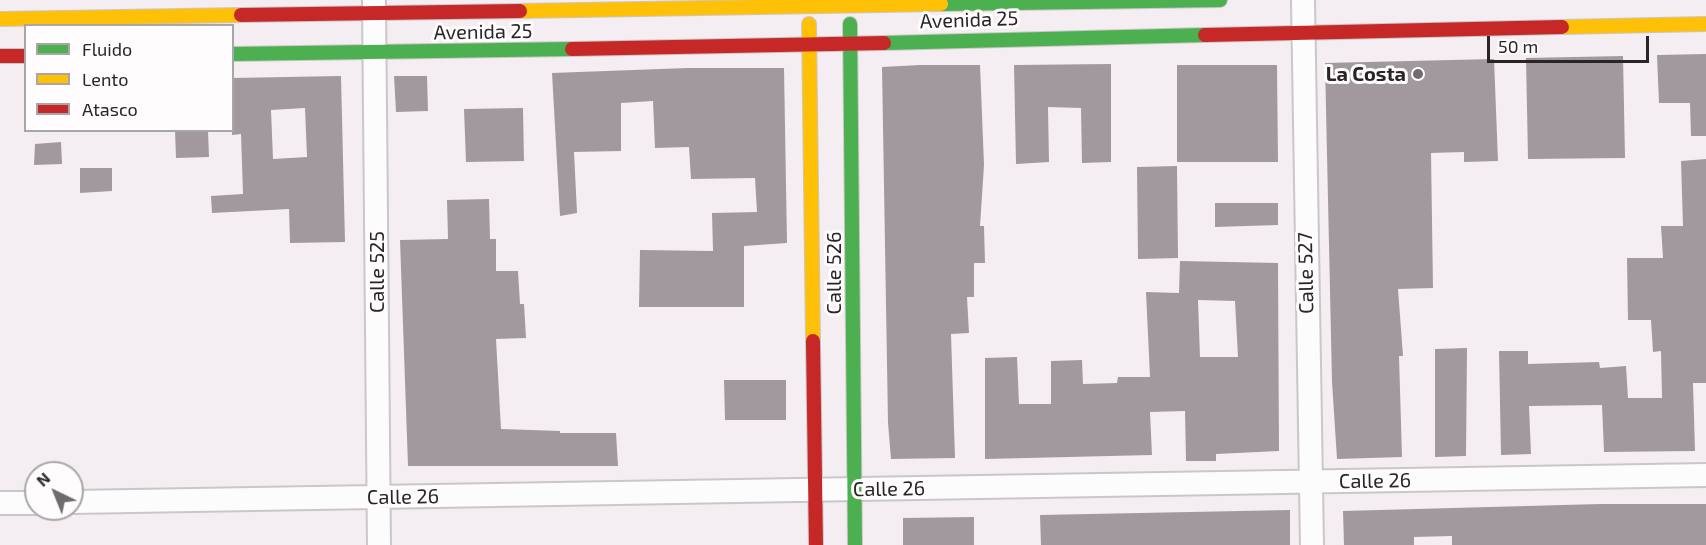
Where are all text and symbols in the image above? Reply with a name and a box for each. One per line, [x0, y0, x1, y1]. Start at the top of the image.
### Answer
street label: Avenida 25 [919, 6, 1019, 34]
street label: Avenida 25 [433, 19, 533, 45]
legend [24, 24, 234, 132]
scale bar [1490, 24, 1652, 62]
text: 50 m [1498, 35, 1538, 57]
text: Fluido [82, 38, 132, 60]
place label: La Costa [1326, 62, 1406, 86]
marker: La Costa [1411, 67, 1425, 81]
text: Lento [82, 68, 128, 90]
text: Atasco [82, 98, 138, 120]
street label: Calle 525 [365, 231, 389, 313]
street label: Calle 526 [822, 232, 846, 314]
street label: Calle 527 [1293, 232, 1319, 314]
north arrow [24, 461, 84, 521]
text: N [32, 468, 53, 490]
street label: Calle 26 [1339, 468, 1411, 494]
street label: Calle 26 [853, 476, 925, 502]
street label: Calle 26 [367, 484, 439, 510]

